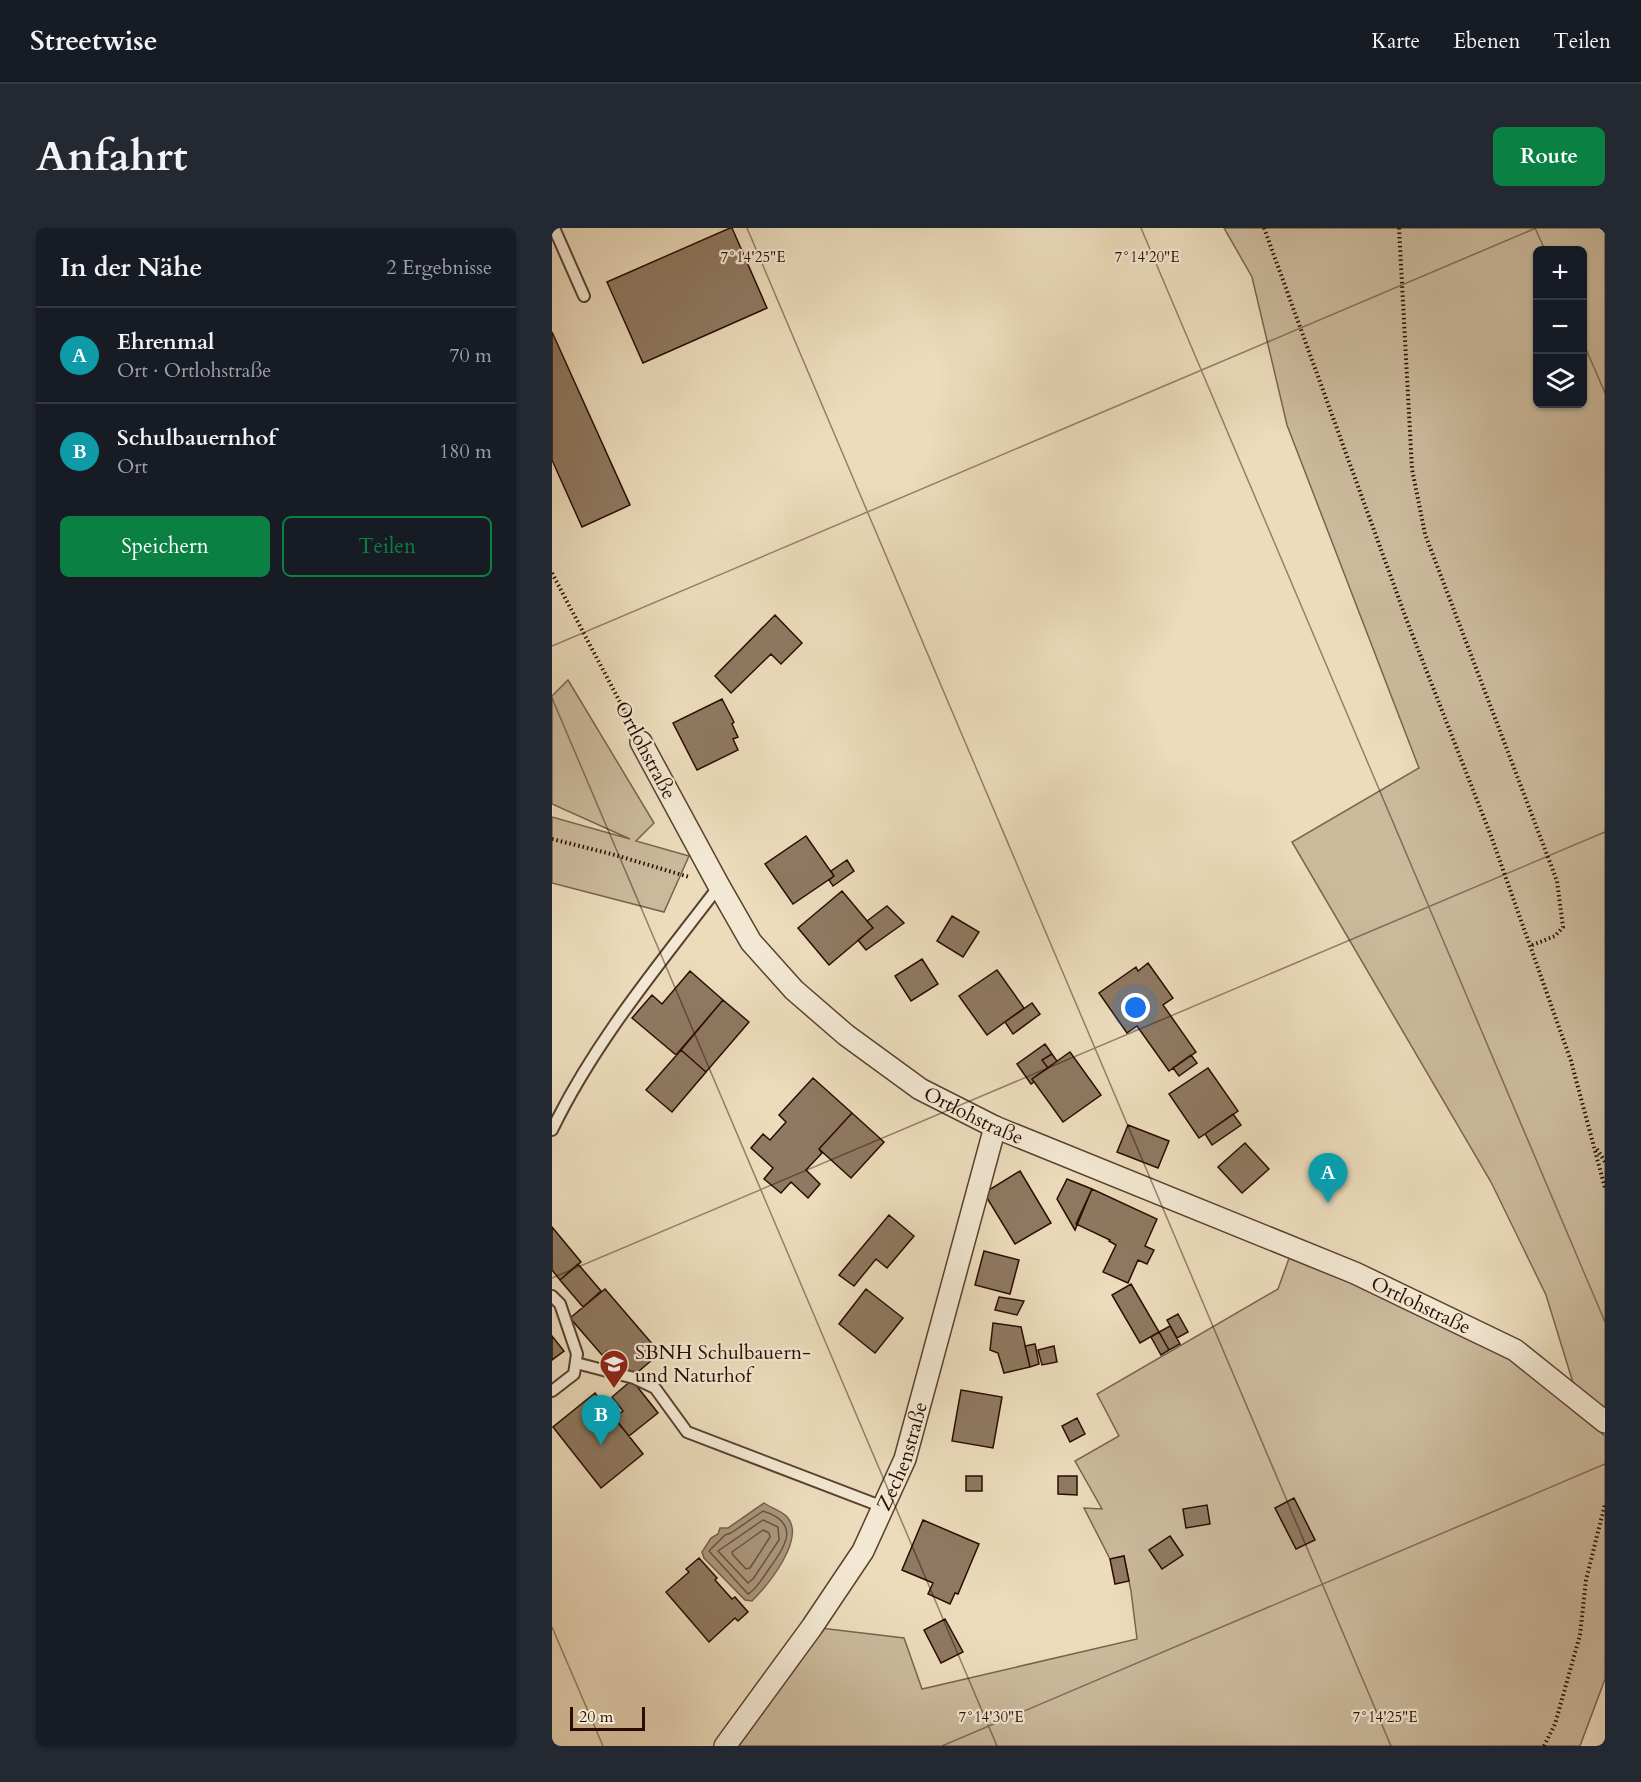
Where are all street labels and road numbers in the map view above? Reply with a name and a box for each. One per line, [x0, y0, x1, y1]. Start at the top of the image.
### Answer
street label: Ortlohstraße [608, 696, 683, 804]
street label: Ortlohstraße [919, 1080, 1027, 1151]
street label: Ortlohstraße [1366, 1270, 1475, 1341]
street label: Zechenstraße [870, 1399, 934, 1515]

